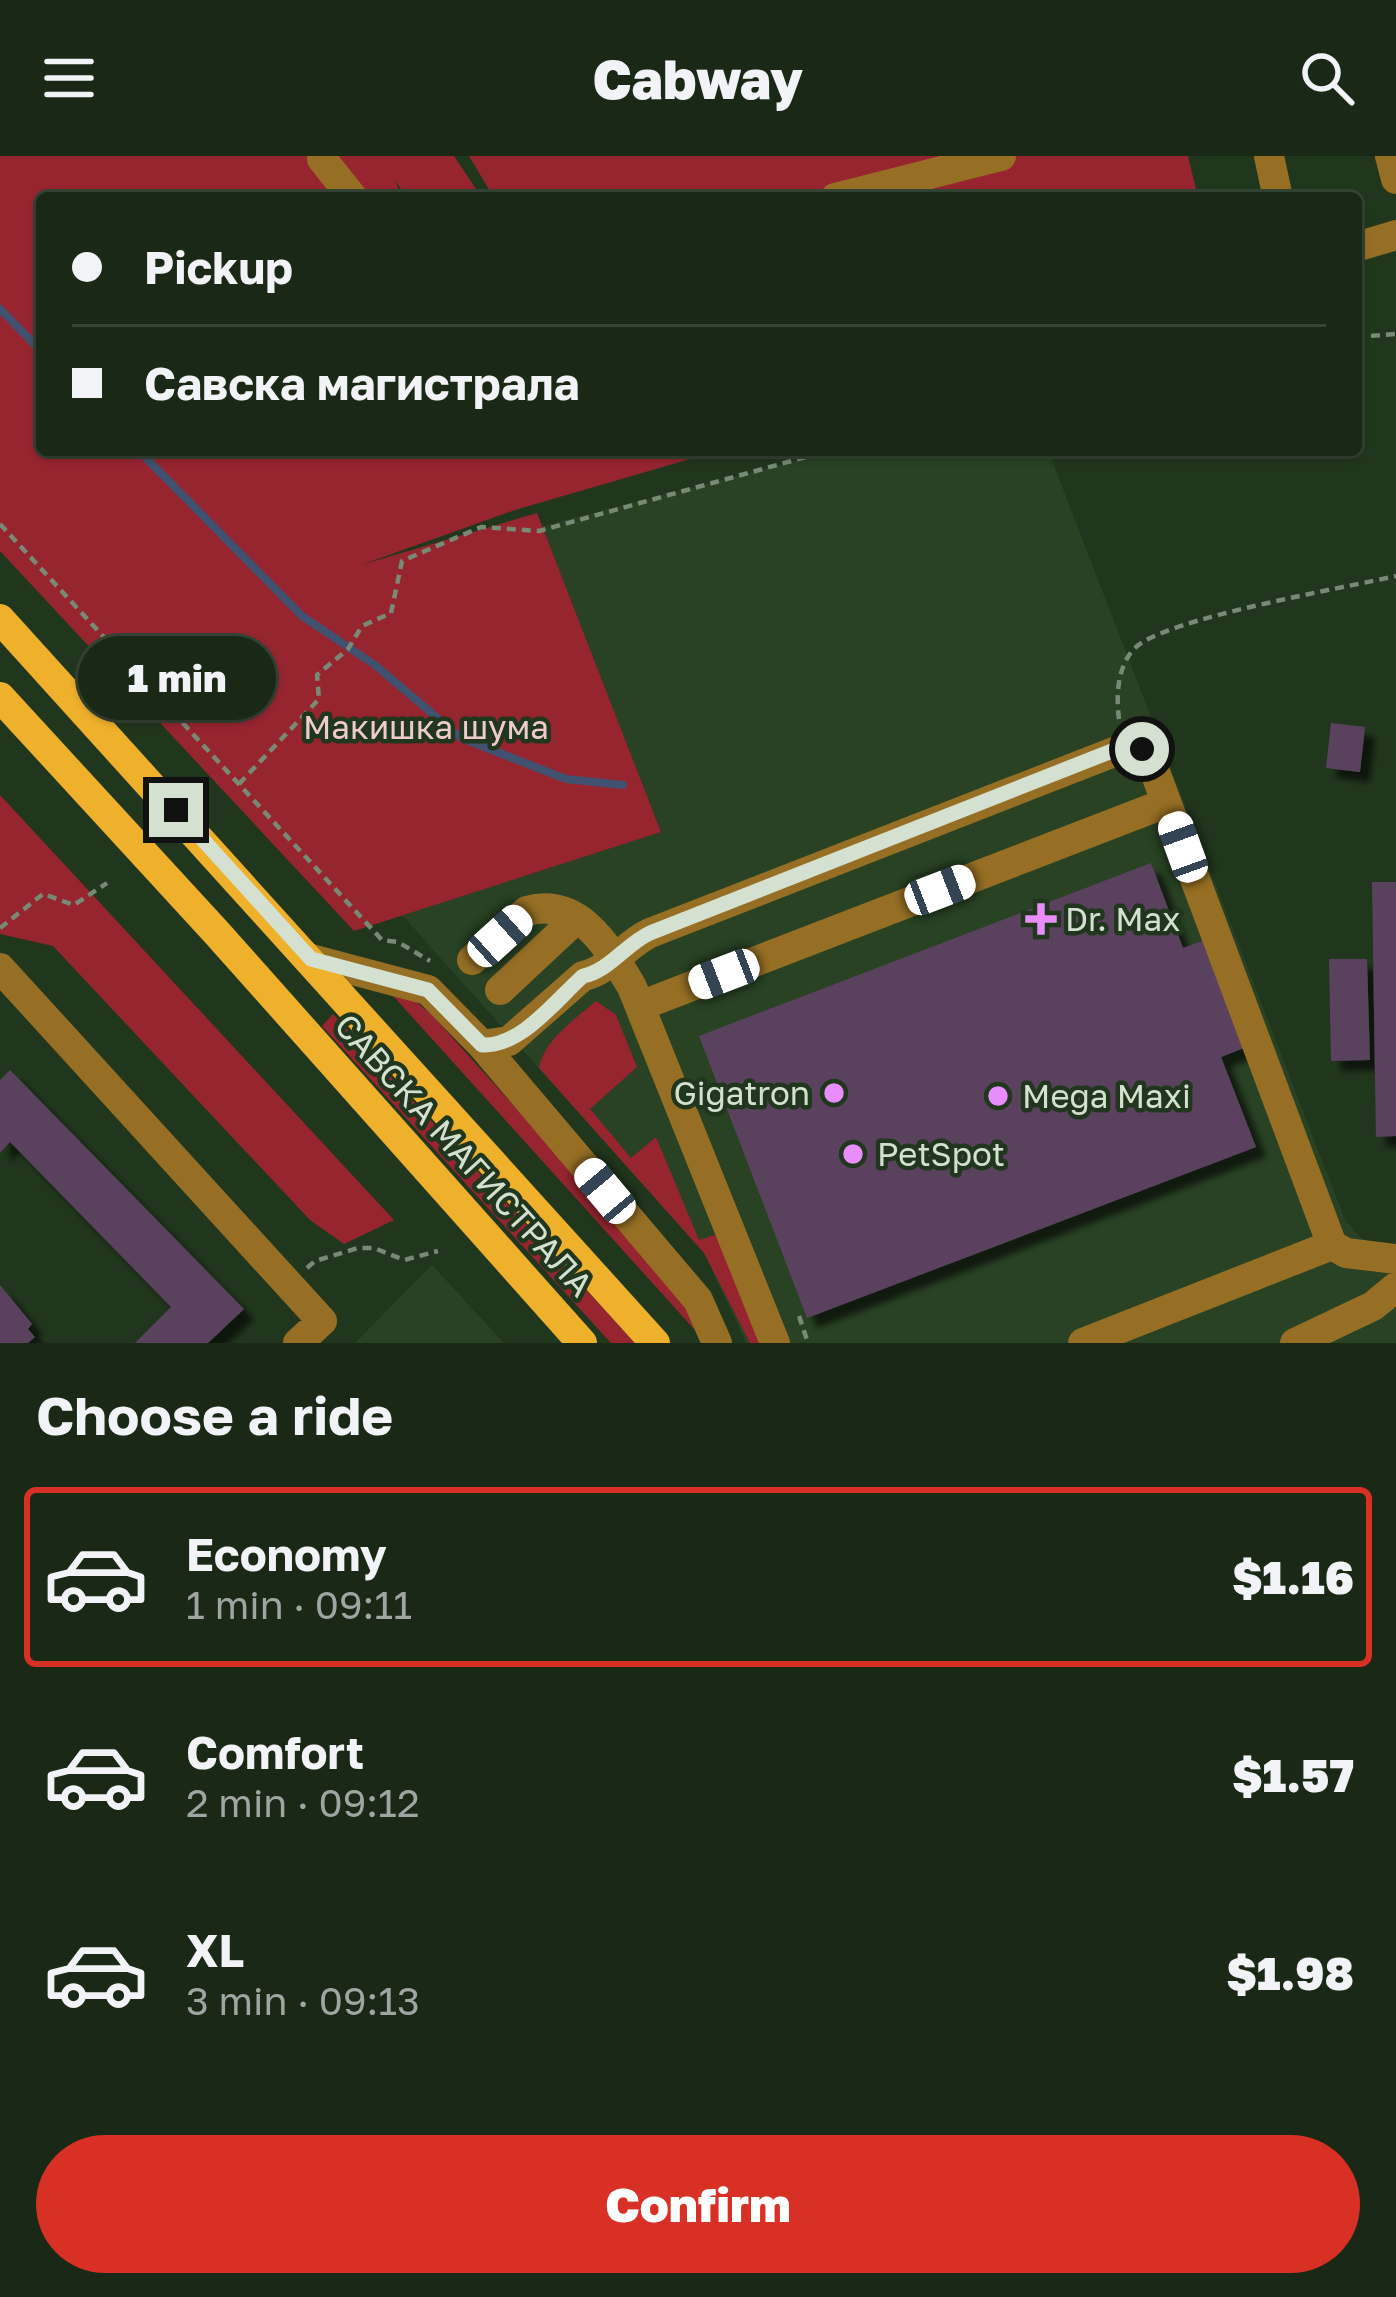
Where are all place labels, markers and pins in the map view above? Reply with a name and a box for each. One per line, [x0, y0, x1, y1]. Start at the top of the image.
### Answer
place label: Dr. Max [1065, 899, 1180, 938]
marker: Dr. Max [1028, 906, 1054, 932]
place label: Gigatron [673, 1073, 810, 1112]
place label: Mega Maxi [1022, 1076, 1191, 1115]
marker: Gigatron [821, 1080, 847, 1106]
marker: Mega Maxi [985, 1083, 1011, 1109]
place label: PetSpot [877, 1134, 1005, 1173]
marker: PetSpot [840, 1141, 866, 1167]

